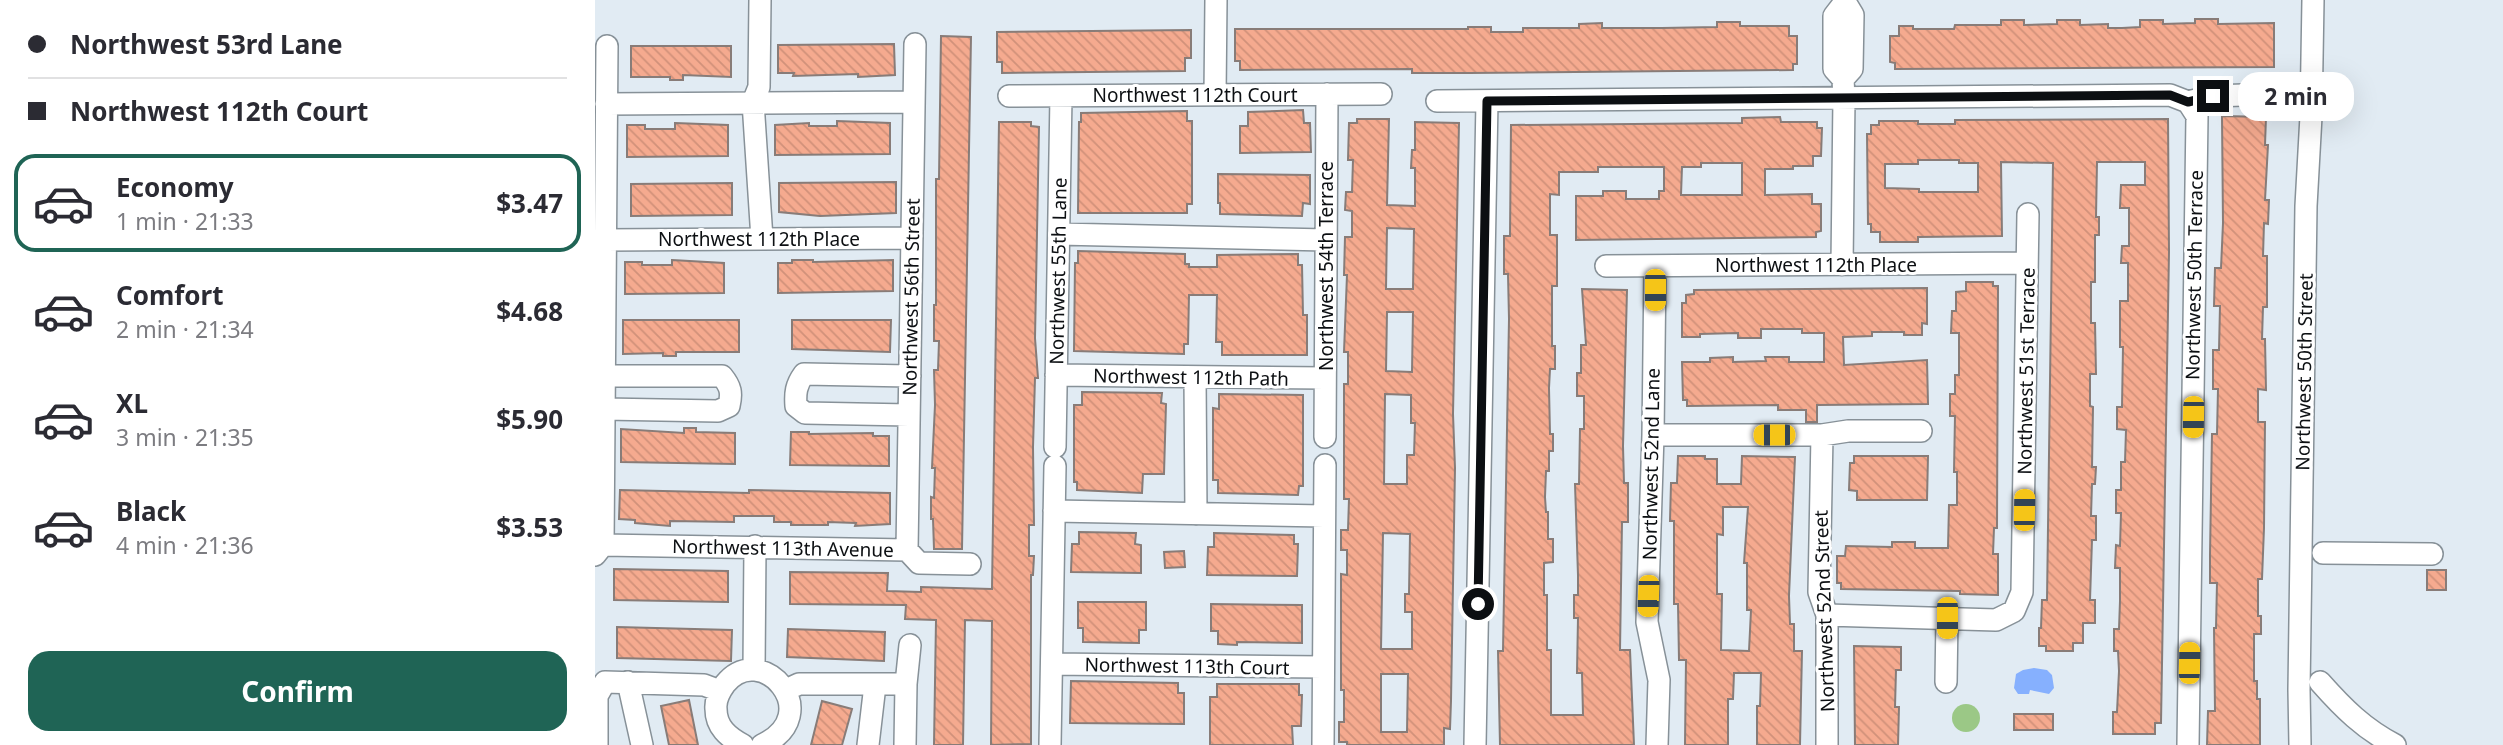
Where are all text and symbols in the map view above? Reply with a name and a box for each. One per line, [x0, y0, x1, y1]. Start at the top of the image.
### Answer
text: Northwest 53rd Lane [70, 26, 343, 62]
callout: 2 min [2237, 72, 2353, 120]
route end [2197, 80, 2229, 112]
text: 2 min [2264, 80, 2328, 112]
street label: Northwest 112th Court [1092, 82, 1298, 108]
text: Northwest 112th Court [70, 93, 368, 129]
street label: Northwest 54th Terrace [1313, 161, 1339, 371]
text: Economy [116, 169, 234, 205]
street label: Northwest 50th Terrace [2179, 170, 2209, 380]
icon: car [32, 172, 95, 235]
street label: Northwest 55th Lane [1043, 177, 1073, 365]
text: $3.47 [496, 185, 563, 221]
street label: Northwest 56th Street [896, 198, 926, 396]
text: 1 min · 21:33 [116, 205, 254, 237]
street label: Northwest 112th Place [658, 226, 860, 252]
street label: Northwest 112th Place [1715, 252, 1917, 278]
street label: Northwest 51st Terrace [2011, 267, 2041, 475]
car [1645, 269, 1666, 311]
street label: Northwest 50th Street [2289, 273, 2319, 471]
text: Comfort [116, 277, 224, 313]
icon: car [32, 280, 95, 343]
text: $4.68 [496, 293, 563, 329]
text: 2 min · 21:34 [116, 313, 254, 345]
street label: Northwest 112th Path [1093, 362, 1289, 392]
street label: Northwest 52nd Lane [1636, 368, 1666, 560]
text: XL [116, 385, 148, 421]
icon: car [32, 388, 95, 451]
car [2183, 396, 2204, 438]
text: $5.90 [496, 401, 563, 437]
text: 3 min · 21:35 [116, 421, 254, 453]
car [1754, 425, 1796, 446]
car [2014, 489, 2035, 531]
text: Black [116, 493, 186, 529]
icon: car [32, 496, 95, 559]
text: $3.53 [496, 509, 563, 545]
street label: Northwest 52nd Street [1807, 509, 1841, 712]
text: 4 min · 21:36 [116, 529, 254, 561]
street label: Northwest 113th Avenue [672, 533, 894, 563]
car [1637, 575, 1660, 617]
route start [1462, 588, 1494, 620]
car [1937, 597, 1958, 639]
car [2179, 642, 2200, 684]
button: Confirm [28, 651, 567, 731]
street label: Northwest 113th Court [1084, 651, 1290, 681]

